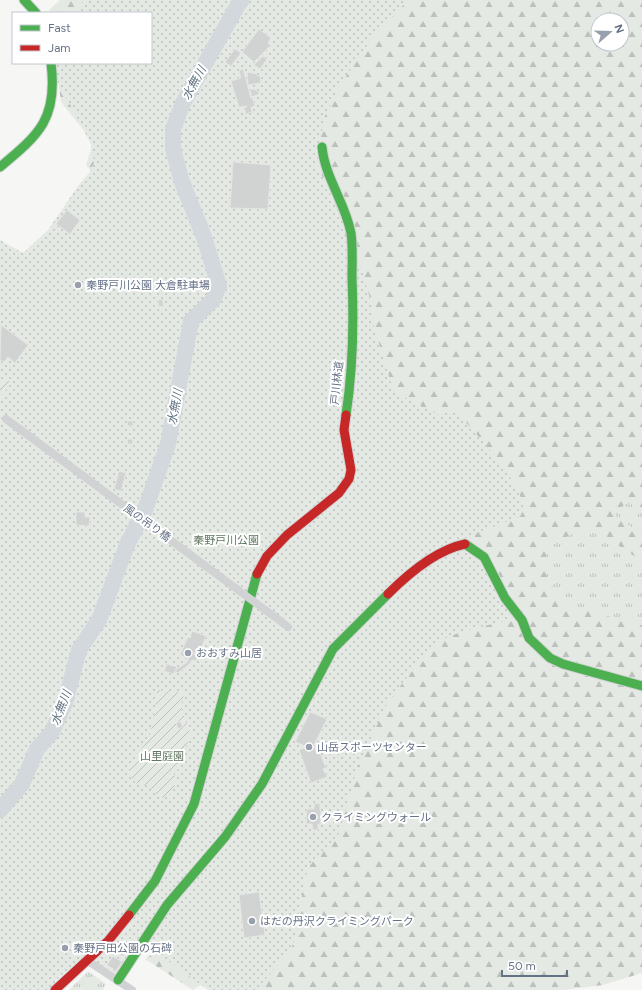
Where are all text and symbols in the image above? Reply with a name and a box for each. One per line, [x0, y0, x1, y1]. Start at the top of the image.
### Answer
legend [12, 12, 152, 64]
north arrow [590, 12, 630, 52]
text: Fast [48, 21, 71, 35]
text: N [611, 23, 626, 35]
text: Jam [48, 41, 71, 55]
water label: 水無川 [179, 62, 210, 102]
place label: 秦野戸川公園 大倉駐車場 [86, 279, 210, 292]
marker: 秦野戸川公園 大倉駐車場 [73, 280, 83, 290]
street label: 戸川林道 [328, 360, 346, 406]
water label: 水無川 [165, 386, 186, 426]
street label: 風の吊り橋 [121, 502, 173, 544]
park label: 秦野戸川公園 [193, 534, 259, 547]
place label: おおすみ山居 [196, 647, 262, 660]
marker: おおすみ山居 [183, 648, 193, 658]
water label: 水無川 [48, 687, 75, 727]
place label: 山岳スポーツセンター [317, 741, 427, 754]
marker: 山岳スポーツセンター [304, 742, 314, 752]
park label: 山里庭園 [140, 750, 184, 763]
place label: クライミングウォール [321, 811, 431, 824]
marker: クライミングウォール [308, 812, 318, 822]
place label: はだの丹沢クライミングパーク [260, 915, 414, 928]
marker: はだの丹沢クライミングパーク [247, 916, 257, 926]
place label: 秦野戸田公園の石碑 [73, 942, 172, 955]
marker: 秦野戸田公園の石碑 [60, 943, 70, 953]
scale bar [502, 952, 567, 978]
text: 50 m [508, 959, 536, 973]

